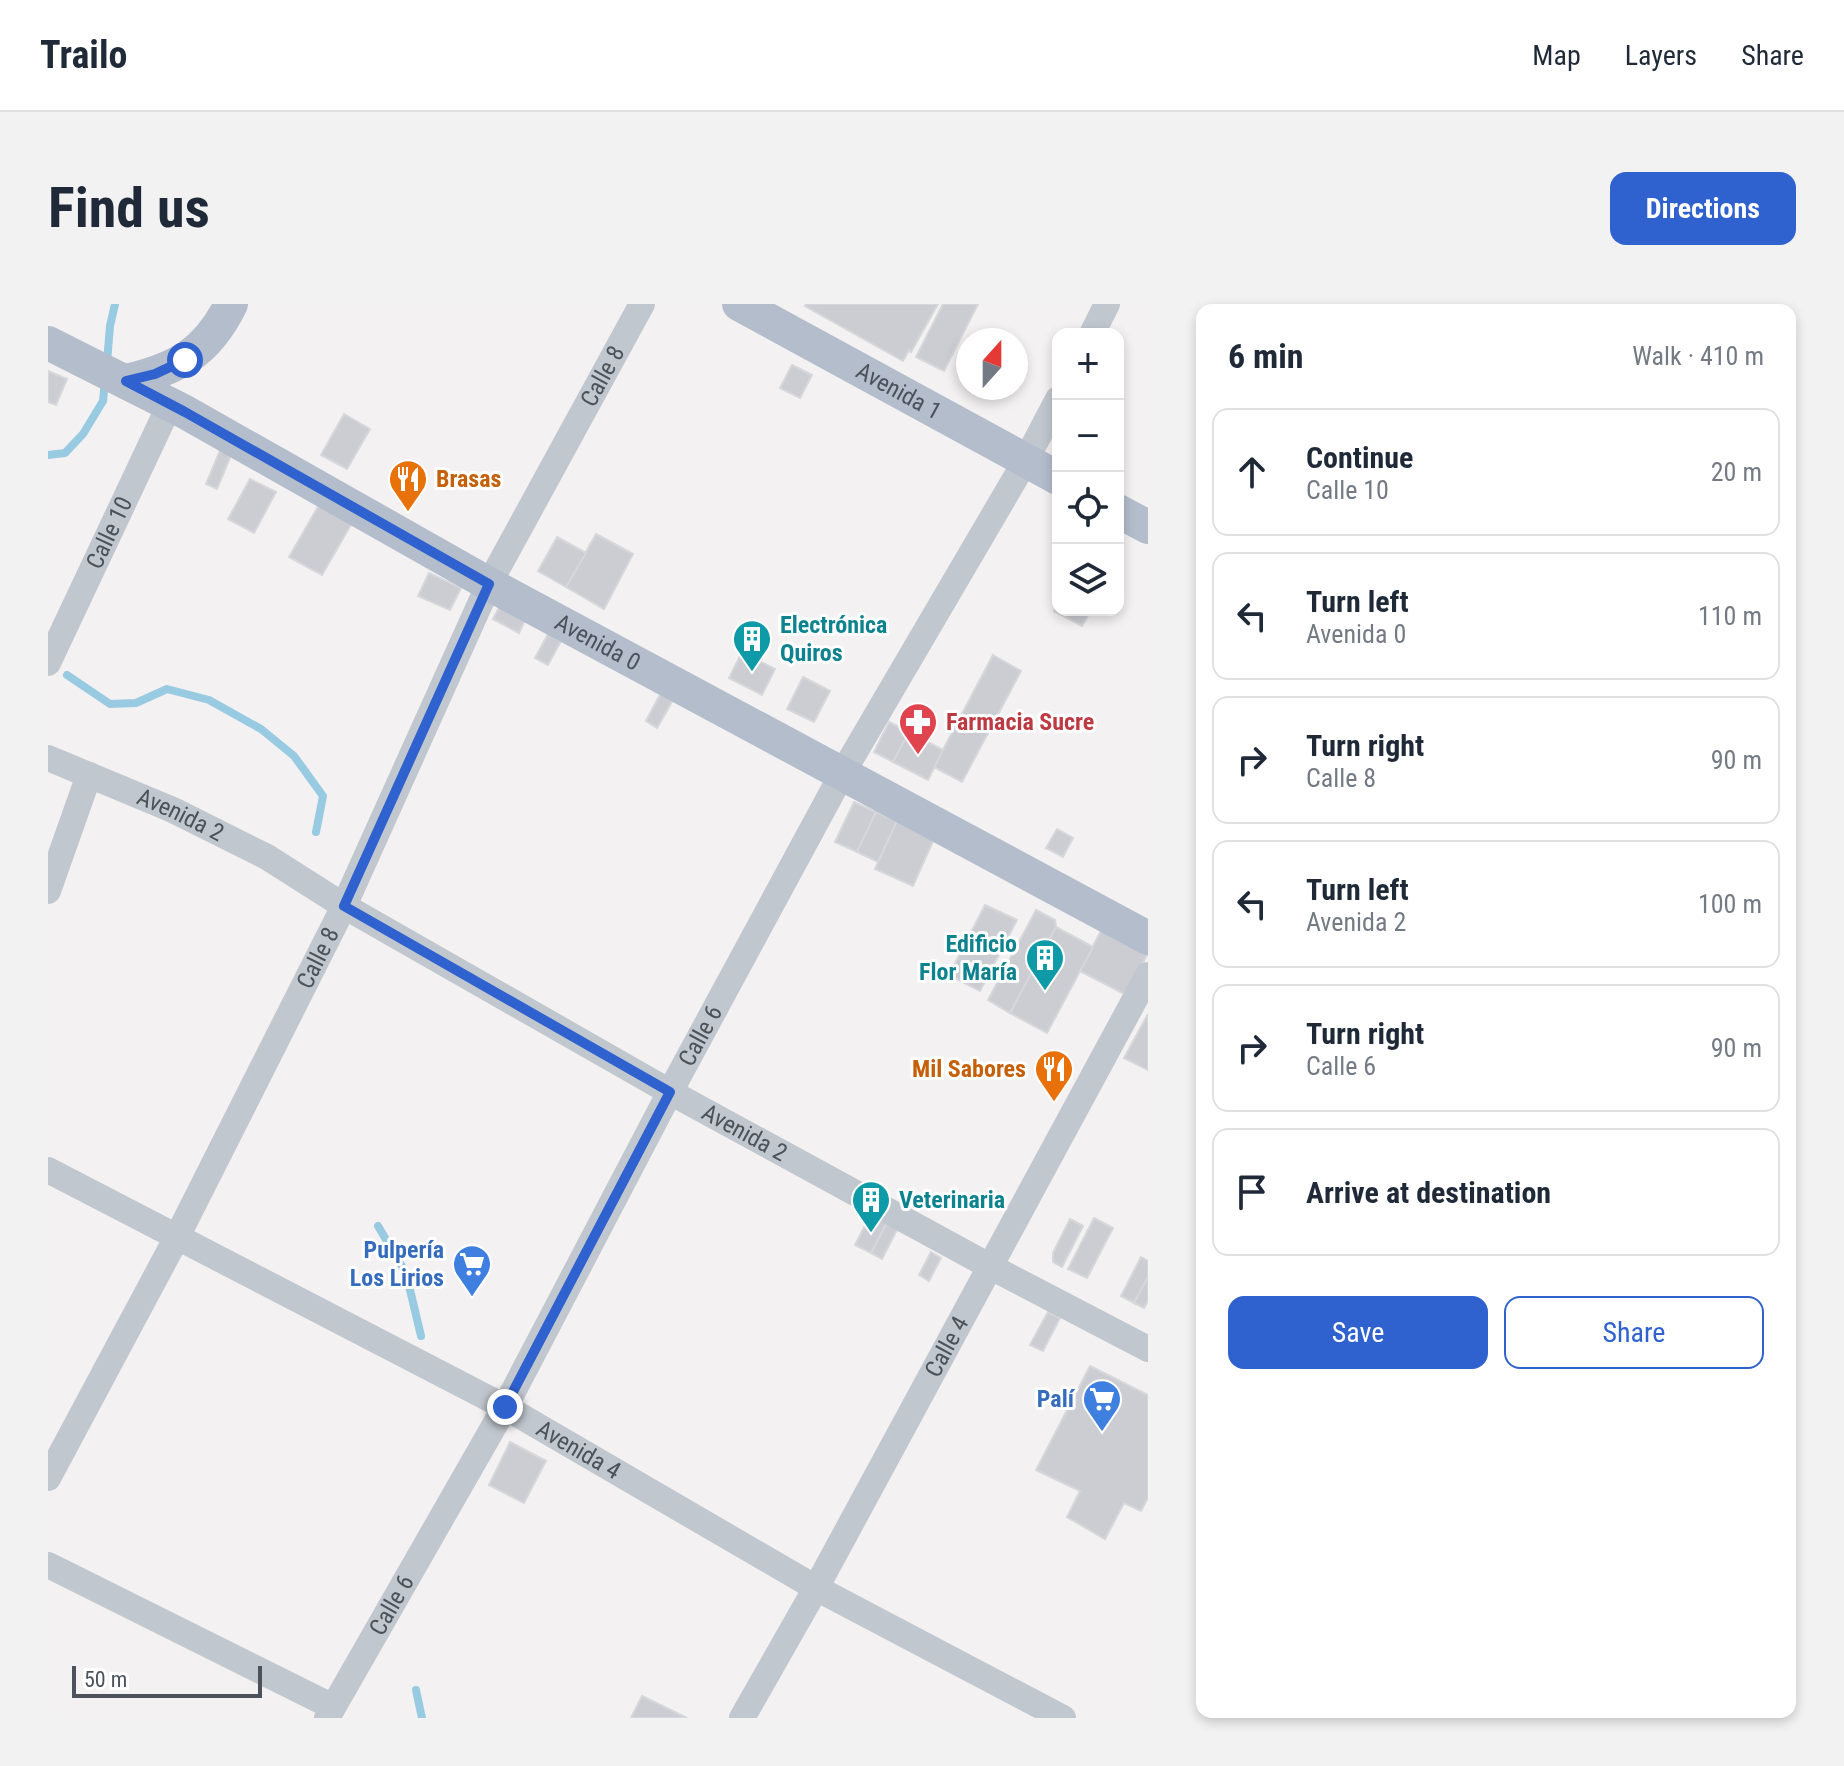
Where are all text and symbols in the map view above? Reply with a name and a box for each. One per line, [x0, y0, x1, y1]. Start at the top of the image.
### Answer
text: Trailo [40, 33, 127, 77]
text: Map [1532, 39, 1581, 72]
text: Layers [1625, 39, 1697, 72]
text: Share [1741, 39, 1804, 72]
button: Directions [1610, 172, 1796, 245]
text: Find us [48, 175, 210, 241]
north arrow [956, 328, 1028, 400]
map controls [1052, 328, 1124, 616]
button: + [1052, 328, 1124, 400]
text: 6 min [1228, 336, 1304, 376]
street label: Calle 8 [575, 341, 630, 411]
text: Walk · 410 m [1632, 341, 1764, 371]
route start [167, 342, 203, 378]
street label: Avenida 1 [851, 357, 946, 426]
button: − [1052, 400, 1124, 472]
text: Continue [1306, 440, 1413, 475]
icon: ahead [1230, 450, 1274, 494]
text: 20 m [1711, 457, 1762, 487]
restaurant icon: Brasas [387, 458, 429, 513]
place label: Brasas [436, 465, 502, 493]
button: locate [1052, 472, 1124, 544]
text: Calle 10 [1306, 475, 1389, 505]
street label: Calle 10 [80, 492, 138, 573]
button: layers [1052, 544, 1124, 616]
text: Turn left [1306, 584, 1409, 619]
icon: left [1230, 594, 1274, 638]
text: 110 m [1698, 601, 1762, 631]
street label: Avenida 0 [550, 608, 645, 677]
place label: Electrónica Quiros [780, 611, 887, 667]
building icon: Electrónica Quiros [731, 618, 773, 673]
text: Avenida 0 [1306, 619, 1406, 649]
pharmacy icon: Farmacia Sucre [897, 701, 939, 756]
place label: Farmacia Sucre [946, 708, 1094, 736]
text: Turn right [1306, 728, 1424, 763]
icon: right [1230, 738, 1274, 782]
text: 90 m [1711, 745, 1762, 775]
text: Calle 8 [1306, 763, 1376, 793]
street label: Avenida 2 [133, 783, 228, 847]
text: Turn left [1306, 872, 1409, 907]
icon: left [1230, 882, 1274, 926]
text: 100 m [1698, 889, 1762, 919]
text: Avenida 2 [1306, 907, 1406, 937]
street label: Calle 8 [291, 923, 345, 993]
place label: Edificio Flor María [919, 930, 1017, 986]
building icon: Edificio Flor María [1024, 937, 1066, 992]
street label: Calle 6 [673, 1001, 728, 1071]
text: Turn right [1306, 1016, 1424, 1051]
icon: right [1230, 1026, 1274, 1070]
text: 90 m [1711, 1033, 1762, 1063]
restaurant icon: Mil Sabores [1033, 1048, 1075, 1103]
text: Calle 6 [1306, 1051, 1376, 1081]
place label: Mil Sabores [912, 1055, 1026, 1083]
street label: Avenida 2 [697, 1098, 792, 1167]
icon: arrive [1230, 1170, 1274, 1214]
text: Arrive at destination [1306, 1175, 1551, 1210]
building icon: Veterinaria [850, 1179, 892, 1234]
place label: Veterinaria [899, 1186, 1005, 1214]
place label: Pulpería Los Lirios [350, 1236, 444, 1292]
supermarket icon: Pulpería Los Lirios [451, 1243, 493, 1298]
button: Save [1228, 1296, 1488, 1369]
button: Share [1504, 1296, 1764, 1369]
street label: Calle 4 [919, 1311, 974, 1382]
supermarket icon: Palí [1081, 1378, 1123, 1433]
place label: Palí [1037, 1385, 1076, 1413]
route end [487, 1389, 523, 1425]
street label: Avenida 4 [532, 1414, 626, 1485]
street label: Calle 6 [363, 1570, 420, 1640]
scale bar [72, 1662, 262, 1698]
text: 50 m [84, 1667, 127, 1692]

